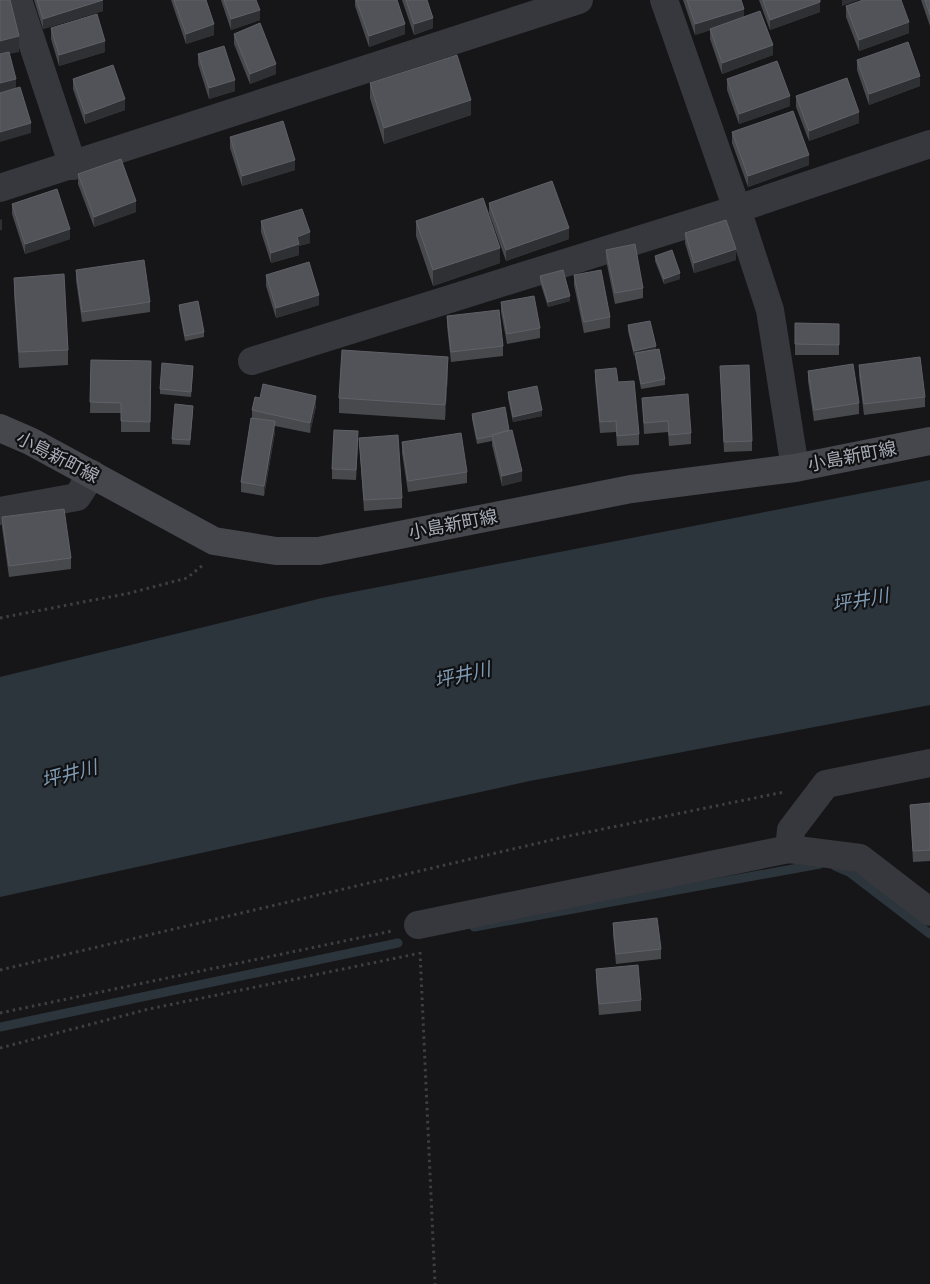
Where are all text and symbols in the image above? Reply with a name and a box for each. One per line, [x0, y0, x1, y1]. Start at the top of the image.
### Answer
street label: 小島新町線 [12, 425, 104, 489]
street label: 小島新町線 [805, 434, 899, 478]
street label: 小島新町線 [406, 502, 500, 546]
water label: 坪井川 [829, 579, 893, 618]
water label: 坪井川 [431, 653, 495, 695]
water label: 坪井川 [38, 751, 102, 794]

